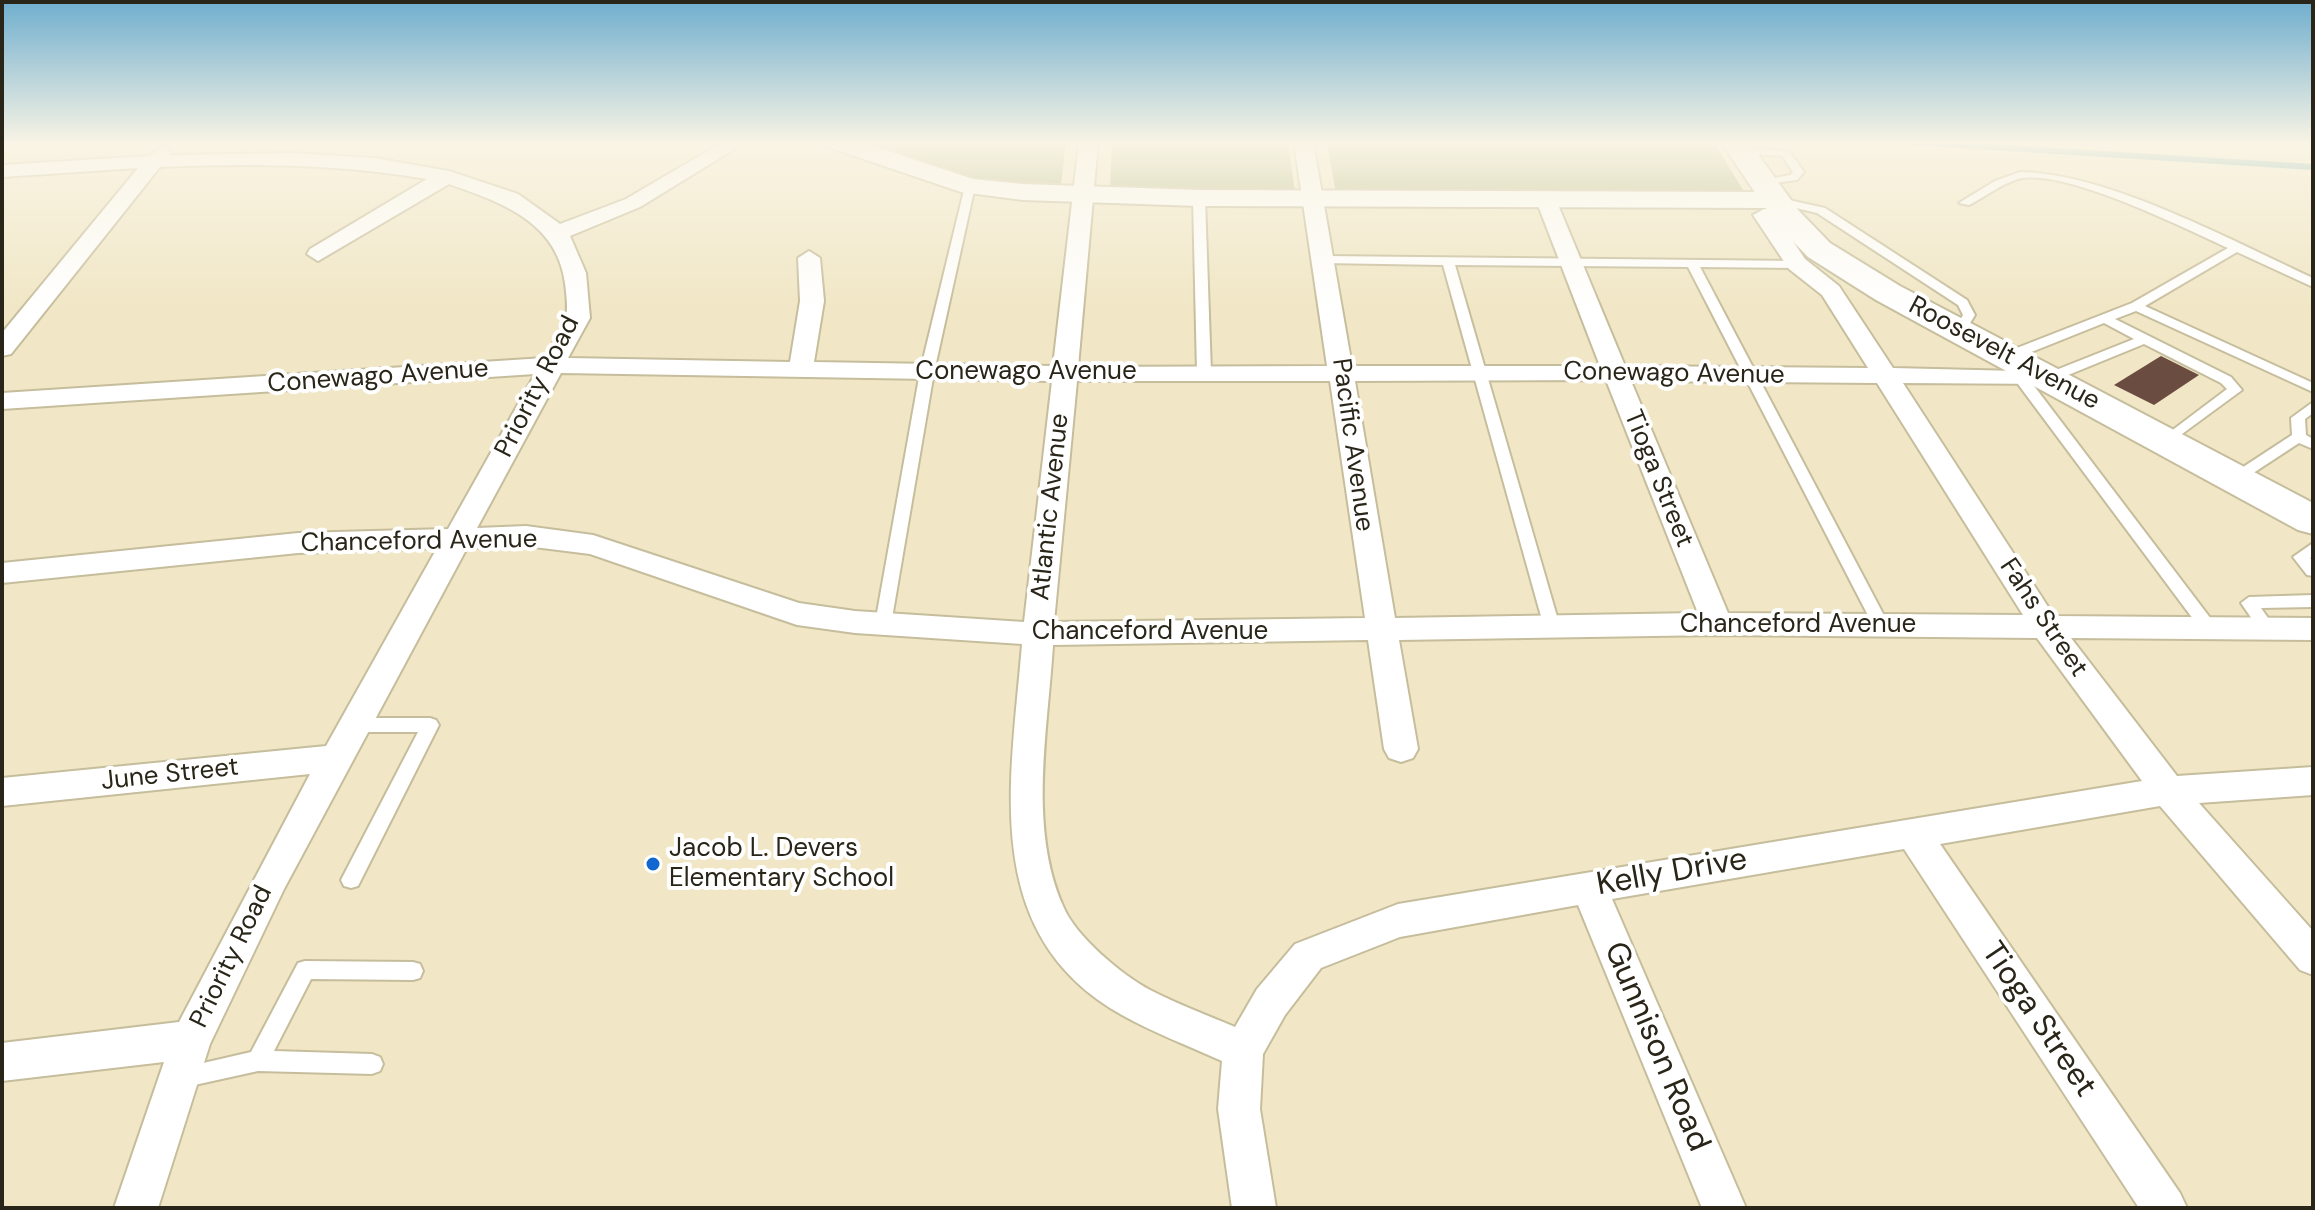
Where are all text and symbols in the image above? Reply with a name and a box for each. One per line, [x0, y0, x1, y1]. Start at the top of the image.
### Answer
street label: Roosevelt Avenue [1903, 290, 2105, 418]
street label: Priority Road [489, 311, 587, 463]
street label: Conewago Avenue [266, 354, 490, 400]
street label: Conewago Avenue [915, 356, 1137, 388]
street label: Pacific Avenue [1324, 356, 1380, 534]
street label: Conewago Avenue [1563, 356, 1785, 392]
street label: Tioga Street [1616, 406, 1700, 552]
street label: Atlantic Avenue [1026, 412, 1076, 602]
street label: Chanceford Avenue [300, 524, 538, 560]
street label: Fahs Street [1992, 553, 2094, 683]
street label: Chanceford Avenue [1680, 609, 1916, 641]
street label: Chanceford Avenue [1032, 616, 1268, 648]
street label: June Street [100, 752, 240, 798]
place label: Jacob L. Devers Elementary School [669, 833, 894, 894]
street label: Kelly Drive [1594, 841, 1750, 905]
marker: Jacob L. Devers Elementary School [644, 855, 662, 873]
street label: Priority Road [184, 881, 280, 1033]
street label: Tioga Street [1972, 935, 2104, 1105]
street label: Gunnison Road [1595, 937, 1717, 1157]

